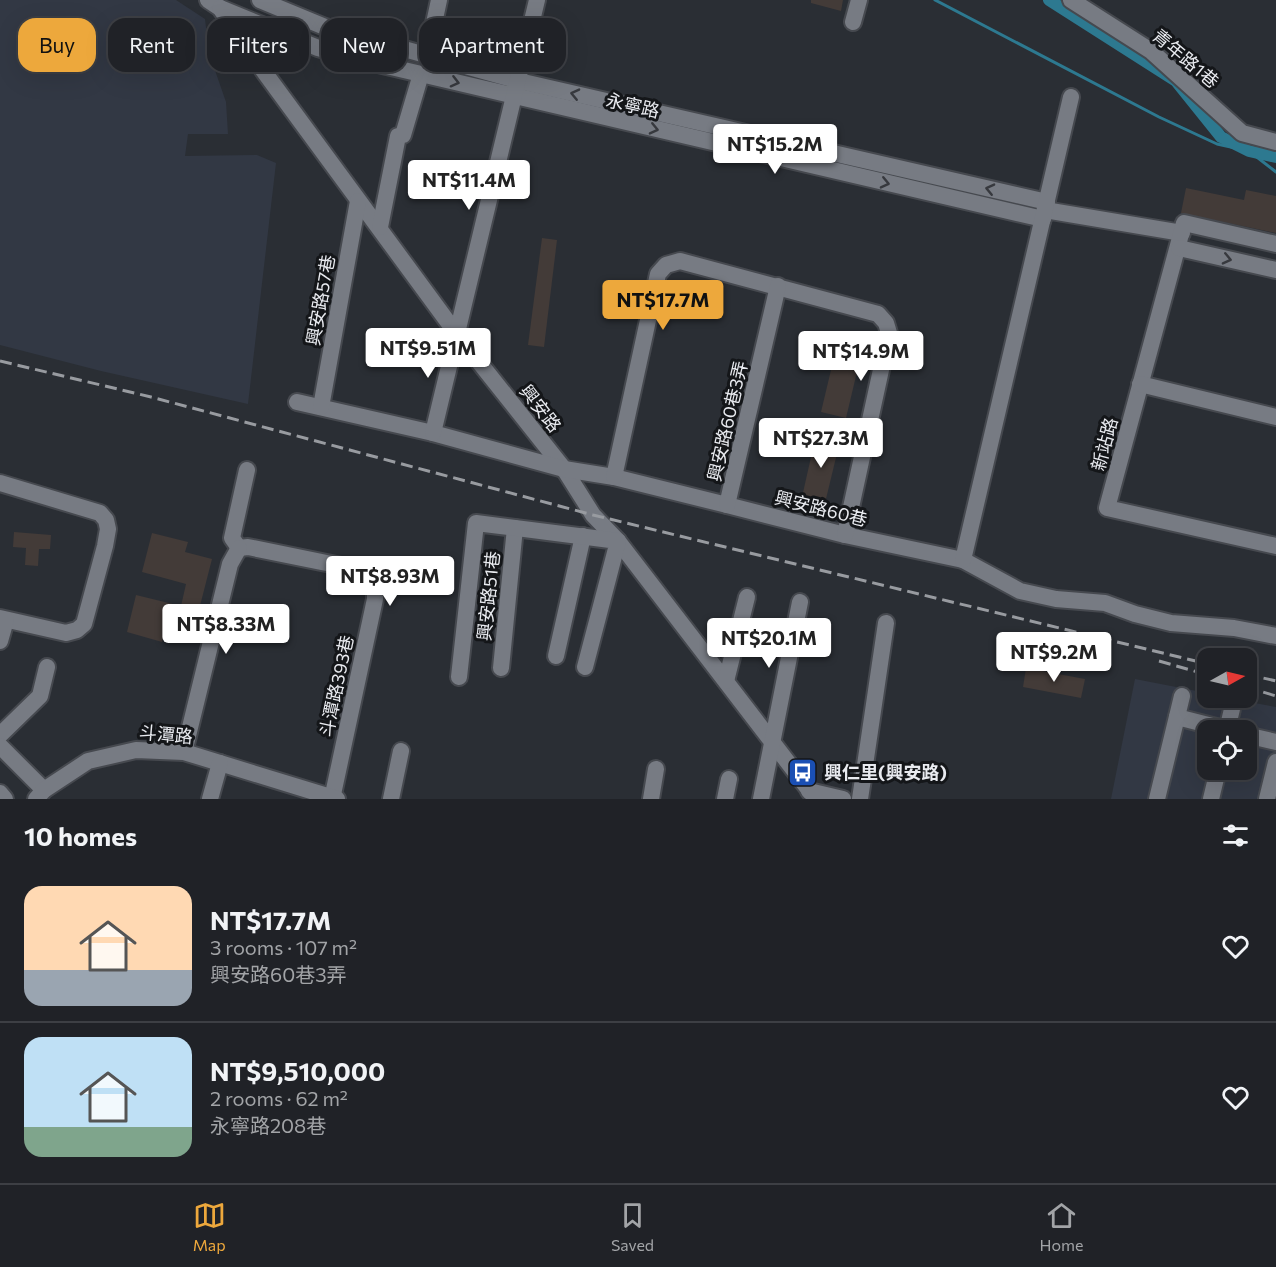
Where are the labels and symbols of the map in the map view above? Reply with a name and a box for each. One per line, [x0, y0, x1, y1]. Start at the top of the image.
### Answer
street label: 青年路1巷 [1148, 24, 1224, 92]
one-way arrow [450, 75, 460, 88]
one-way arrow [570, 88, 580, 101]
street label: 永寧路 [604, 88, 662, 122]
one-way arrow [648, 122, 658, 135]
pin: NT$15.2M [713, 124, 837, 175]
pin: NT$11.4M [407, 160, 531, 211]
one-way arrow [879, 175, 889, 188]
one-way arrow [985, 183, 995, 196]
one-way arrow [1222, 252, 1232, 265]
street label: 興安路57巷 [301, 253, 339, 347]
pin: NT$17.7M [601, 280, 725, 331]
pin: NT$9.51M [366, 328, 490, 379]
pin: NT$14.9M [799, 331, 923, 382]
street label: 興安路60巷3弄 [702, 359, 752, 483]
street label: 興安路 [516, 380, 566, 436]
street label: 新站路 [1086, 415, 1122, 473]
pin: NT$27.3M [759, 418, 883, 469]
street label: 興安路60巷 [772, 486, 870, 530]
street label: 興安路51巷 [472, 550, 504, 642]
pin: NT$8.93M [328, 556, 452, 607]
pin: NT$8.33M [164, 604, 288, 655]
pin: NT$20.1M [707, 618, 831, 669]
pin: NT$9.2M [999, 632, 1109, 683]
street label: 斗潭路393巷 [314, 633, 358, 739]
north arrow [1197, 648, 1257, 708]
street label: 斗潭路 [138, 721, 194, 747]
bus stop icon: 興仁里(興安路) [787, 756, 819, 788]
place label: 興仁里(興安路) [824, 761, 947, 783]

